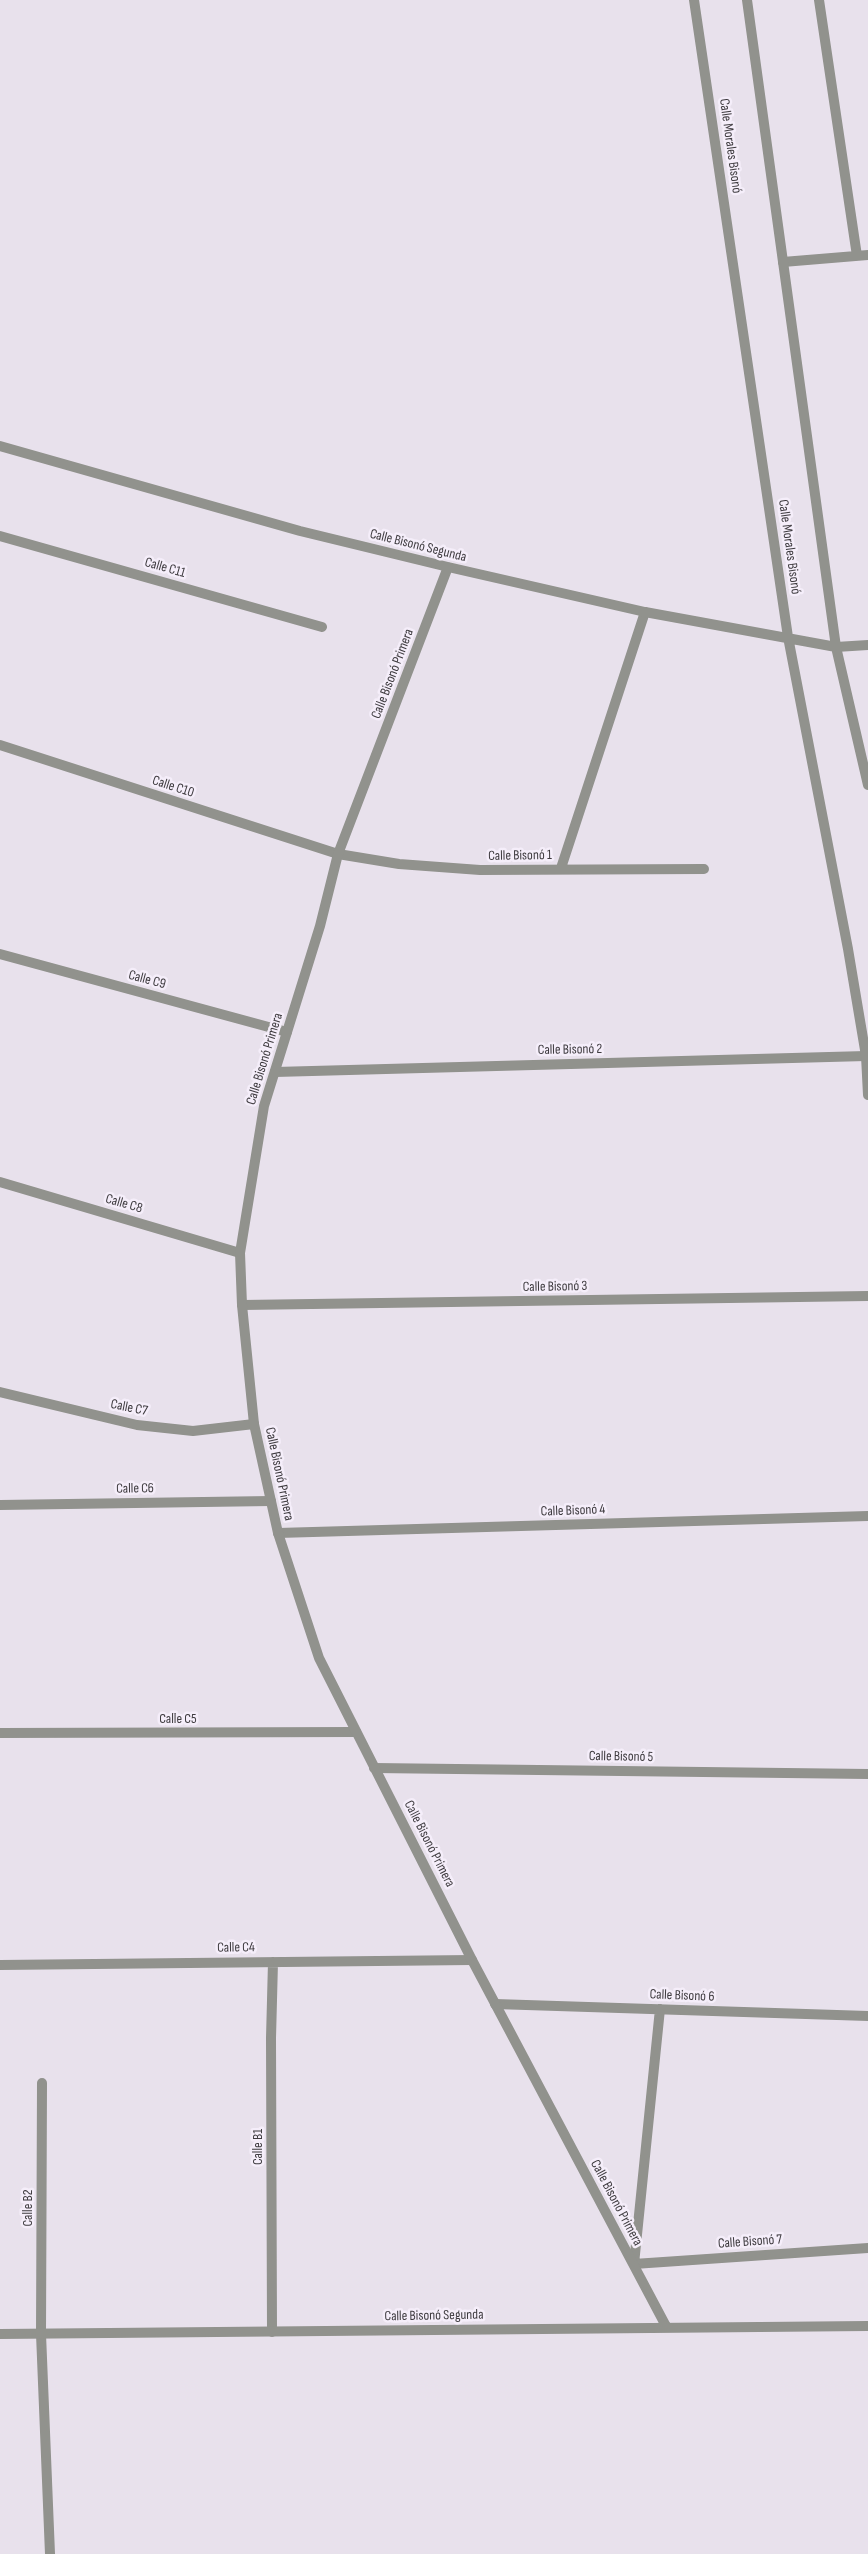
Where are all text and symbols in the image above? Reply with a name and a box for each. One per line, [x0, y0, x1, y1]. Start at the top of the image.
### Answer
street label: Calle Morales Bisonó [715, 98, 745, 194]
street label: Calle Morales Bisonó [774, 499, 804, 595]
street label: Calle Bisonó Segunda [368, 526, 468, 566]
street label: Calle C11 [143, 554, 187, 582]
street label: Calle Bisonó Primera [368, 627, 418, 721]
street label: Calle C10 [150, 772, 196, 802]
street label: Calle Bisonó 1 [488, 847, 552, 865]
street label: Calle C9 [126, 967, 168, 993]
street label: Calle Bisonó Primera [243, 1011, 287, 1107]
street label: Calle Bisonó 2 [538, 1041, 602, 1059]
street label: Calle C8 [103, 1191, 145, 1217]
street label: Calle Bisonó 3 [523, 1278, 587, 1296]
street label: Calle C7 [109, 1396, 149, 1420]
street label: Calle Bisonó Primera [261, 1426, 297, 1522]
street label: Calle C6 [116, 1480, 154, 1498]
street label: Calle Bisonó 4 [540, 1501, 606, 1521]
street label: Calle C5 [159, 1711, 197, 1727]
street label: Calle Bisonó 5 [589, 1748, 653, 1766]
street label: Calle Bisonó Primera [400, 1798, 458, 1890]
street label: Calle C4 [217, 1939, 255, 1957]
street label: Calle Bisonó 6 [649, 1986, 715, 2006]
street label: Calle B1 [250, 2129, 266, 2165]
street label: Calle Bisonó Primera [586, 2157, 646, 2249]
street label: Calle B2 [20, 2189, 36, 2227]
street label: Calle Bisonó 7 [717, 2231, 783, 2253]
street label: Calle Bisonó Segunda [384, 2307, 484, 2325]

